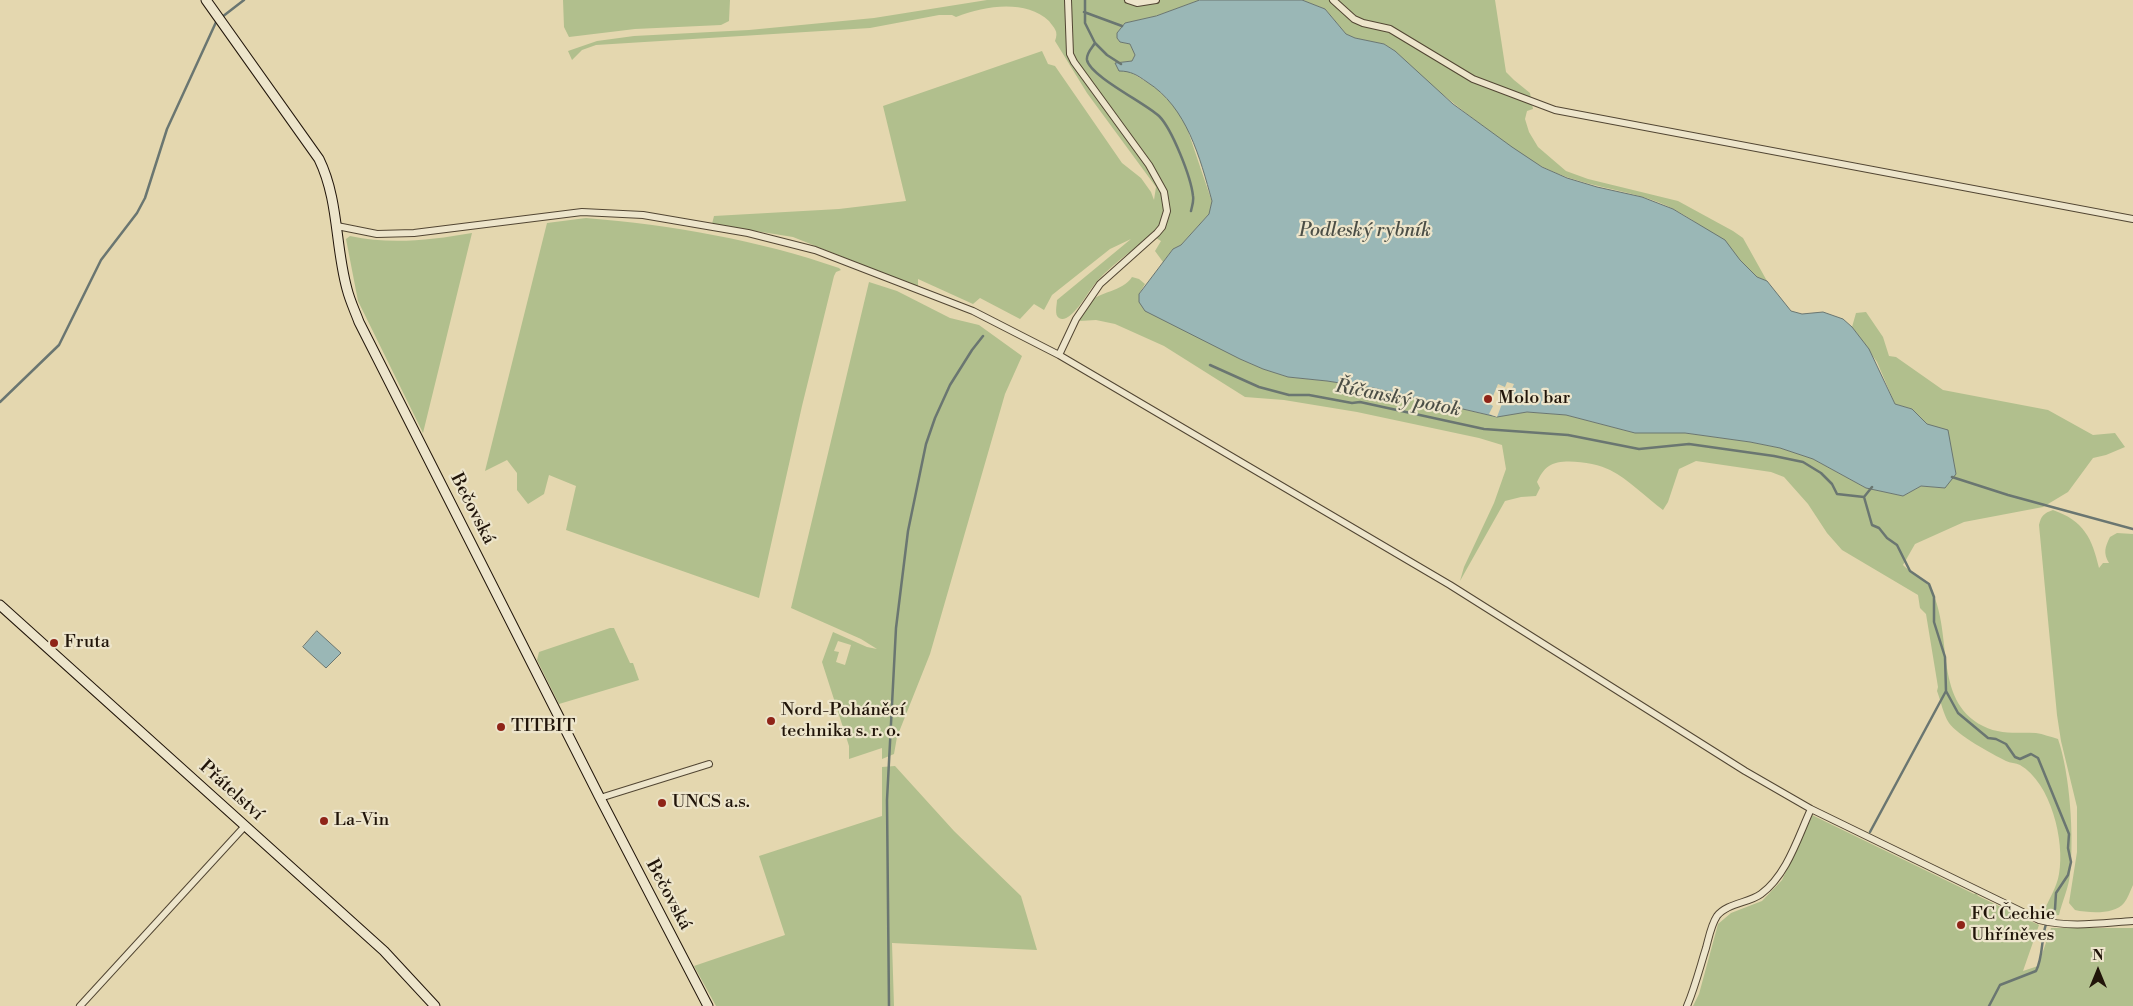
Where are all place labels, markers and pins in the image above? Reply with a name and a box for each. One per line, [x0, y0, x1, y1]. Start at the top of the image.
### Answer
place label: Molo bar [1498, 388, 1570, 410]
marker: Molo bar [1482, 393, 1494, 405]
place label: Fruta [64, 632, 110, 654]
marker: Fruta [48, 637, 60, 649]
place label: Nord-Poháněcí technika s. r. o. [781, 700, 905, 742]
marker: Nord-Poháněcí technika s. r. o. [765, 715, 777, 727]
place label: TITBIT [511, 716, 575, 738]
marker: TITBIT [495, 721, 507, 733]
place label: UNCS a.s. [672, 792, 750, 814]
marker: UNCS a.s. [656, 797, 668, 809]
place label: La-Vin [334, 810, 389, 832]
marker: La-Vin [318, 815, 330, 827]
place label: FC Čechie Uhříněves [1971, 904, 2055, 946]
marker: FC Čechie Uhříněves [1955, 919, 1967, 931]

